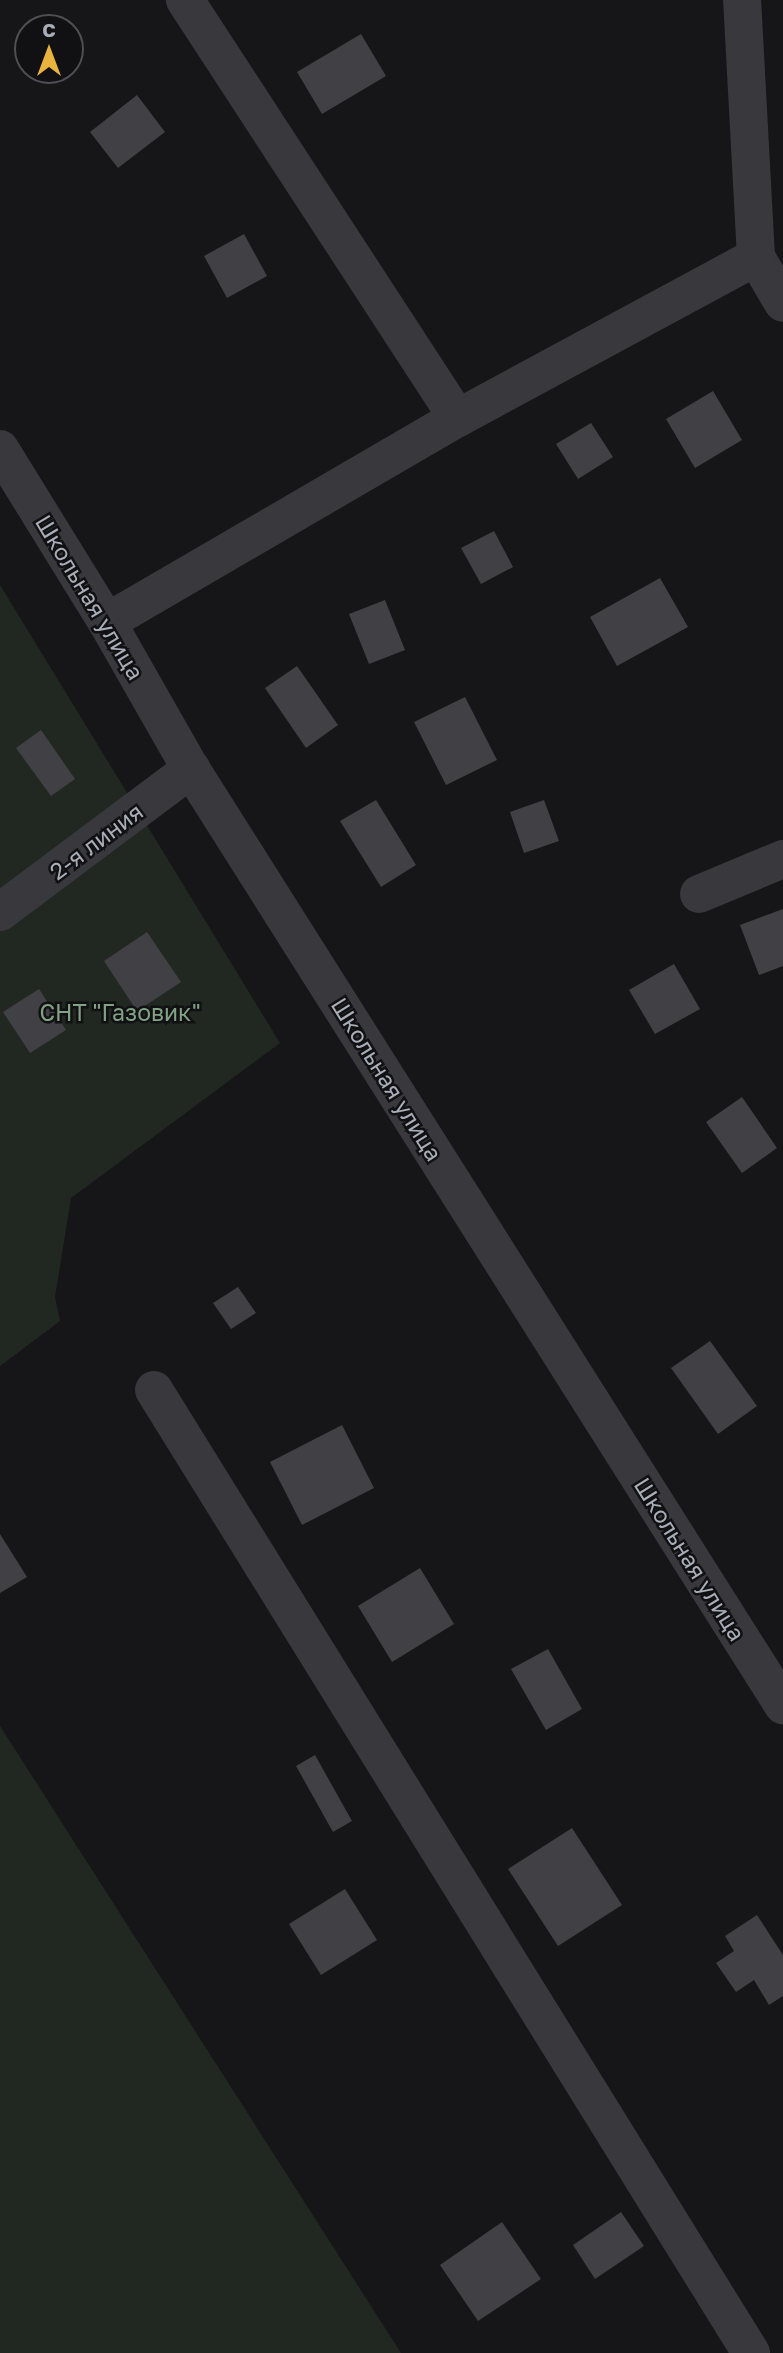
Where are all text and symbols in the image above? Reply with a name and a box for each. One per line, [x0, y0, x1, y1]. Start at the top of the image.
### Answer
north arrow [14, 14, 84, 84]
text: С [42, 18, 56, 41]
street label: Школьная улица [30, 510, 150, 684]
street label: 2-я линия [44, 797, 148, 885]
street label: Школьная улица [326, 992, 448, 1166]
park label: СНТ "Газовик" [39, 998, 201, 1026]
street label: Школьная улица [629, 1472, 751, 1646]

